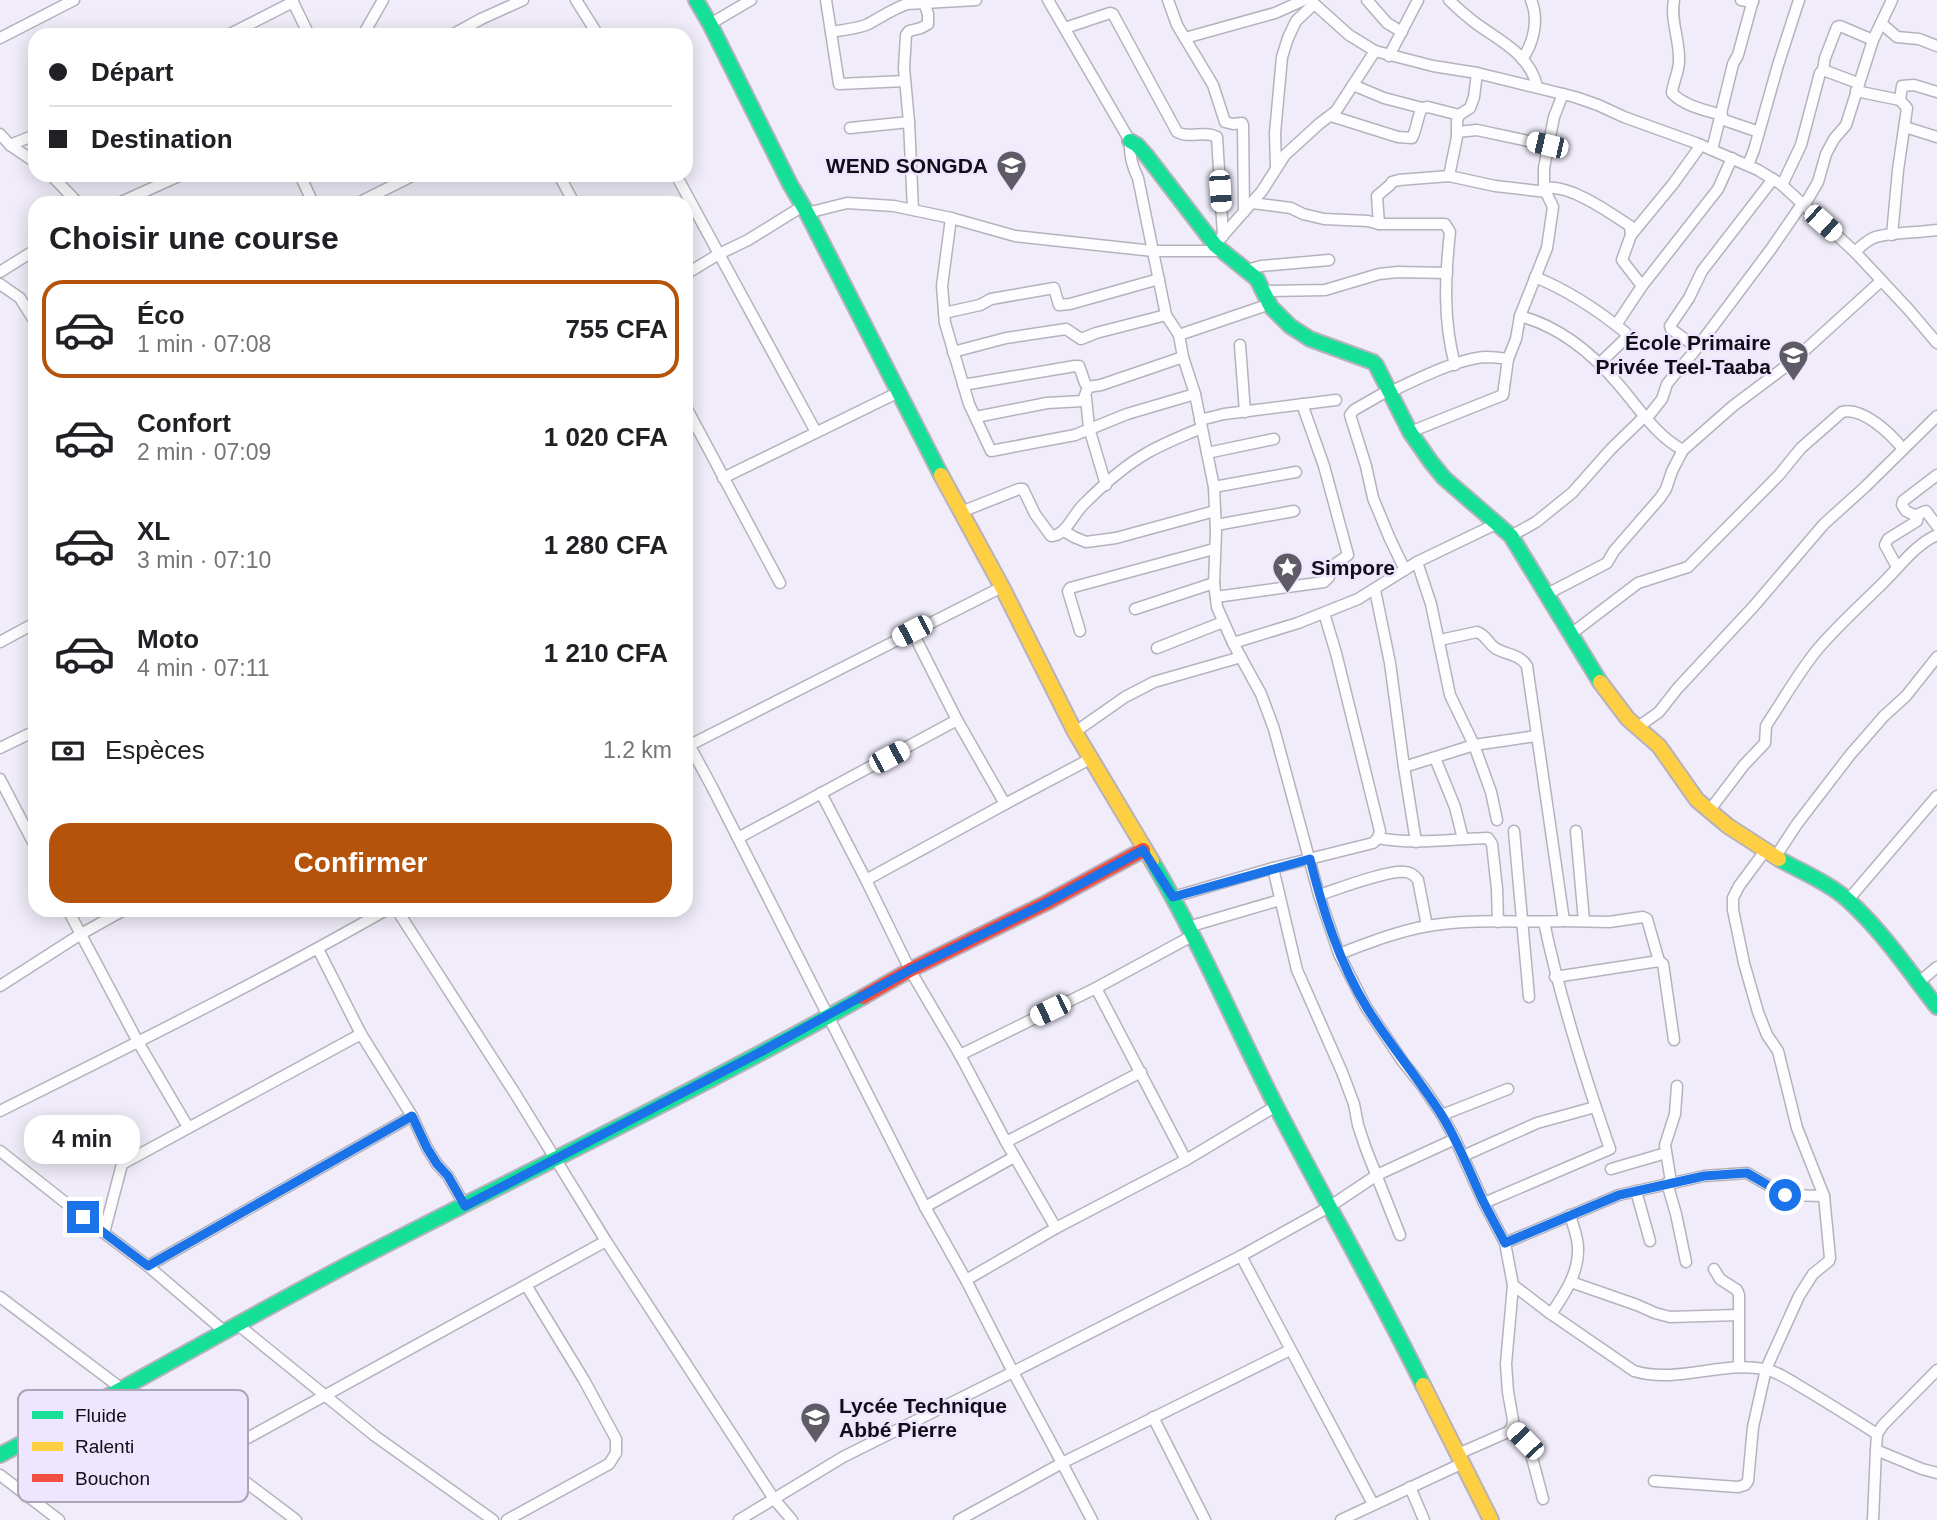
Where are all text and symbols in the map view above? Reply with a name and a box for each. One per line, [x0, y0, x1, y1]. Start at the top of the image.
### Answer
text: Départ [91, 57, 173, 87]
text: Destination [91, 124, 233, 154]
car [1525, 130, 1570, 160]
school or university icon: WEND SONGDA [994, 149, 1028, 193]
place label: WEND SONGDA [826, 154, 988, 177]
car [1209, 169, 1232, 213]
car [1801, 201, 1846, 245]
text: Choisir une course [49, 220, 339, 256]
icon: car [53, 298, 116, 361]
text: Éco [137, 300, 185, 330]
text: 755 CFA [565, 314, 668, 344]
text: 1 min · 07:08 [137, 331, 271, 357]
place label: École Primaire Privée Teel-Taaba [1596, 331, 1771, 378]
school or university icon: École Primaire Privée Teel-Taaba [1777, 338, 1811, 382]
icon: car [53, 406, 116, 469]
text: Confort [137, 408, 231, 438]
text: 1 020 CFA [544, 422, 668, 452]
text: 2 min · 07:09 [137, 439, 271, 465]
icon: car [53, 514, 116, 577]
text: XL [137, 516, 170, 546]
text: 1 280 CFA [544, 530, 668, 560]
text: 3 min · 07:10 [137, 547, 271, 573]
place icon: Simpore [1271, 551, 1305, 595]
place label: Simpore [1311, 556, 1395, 579]
car [889, 612, 936, 650]
icon: car [53, 622, 116, 685]
text: Moto [137, 624, 199, 654]
text: 1 210 CFA [544, 638, 668, 668]
text: 4 min · 07:11 [137, 655, 270, 681]
icon: cash [49, 732, 87, 770]
text: Espèces [105, 735, 205, 765]
text: 1.2 km [603, 737, 672, 763]
car [866, 738, 913, 776]
button: Confirmer [49, 823, 672, 903]
car [1027, 991, 1074, 1029]
callout: 4 min [25, 1116, 141, 1164]
text: 4 min [52, 1126, 112, 1152]
route start [1769, 1179, 1801, 1211]
route end [67, 1201, 99, 1233]
legend [18, 1390, 248, 1502]
place label: Lycée Technique Abbé Pierre [839, 1394, 1007, 1441]
school or university icon: Lycée Technique Abbé Pierre [799, 1401, 833, 1445]
text: Fluide [75, 1405, 127, 1426]
car [1503, 1419, 1548, 1463]
text: Ralenti [75, 1436, 134, 1457]
text: Bouchon [75, 1468, 150, 1489]

